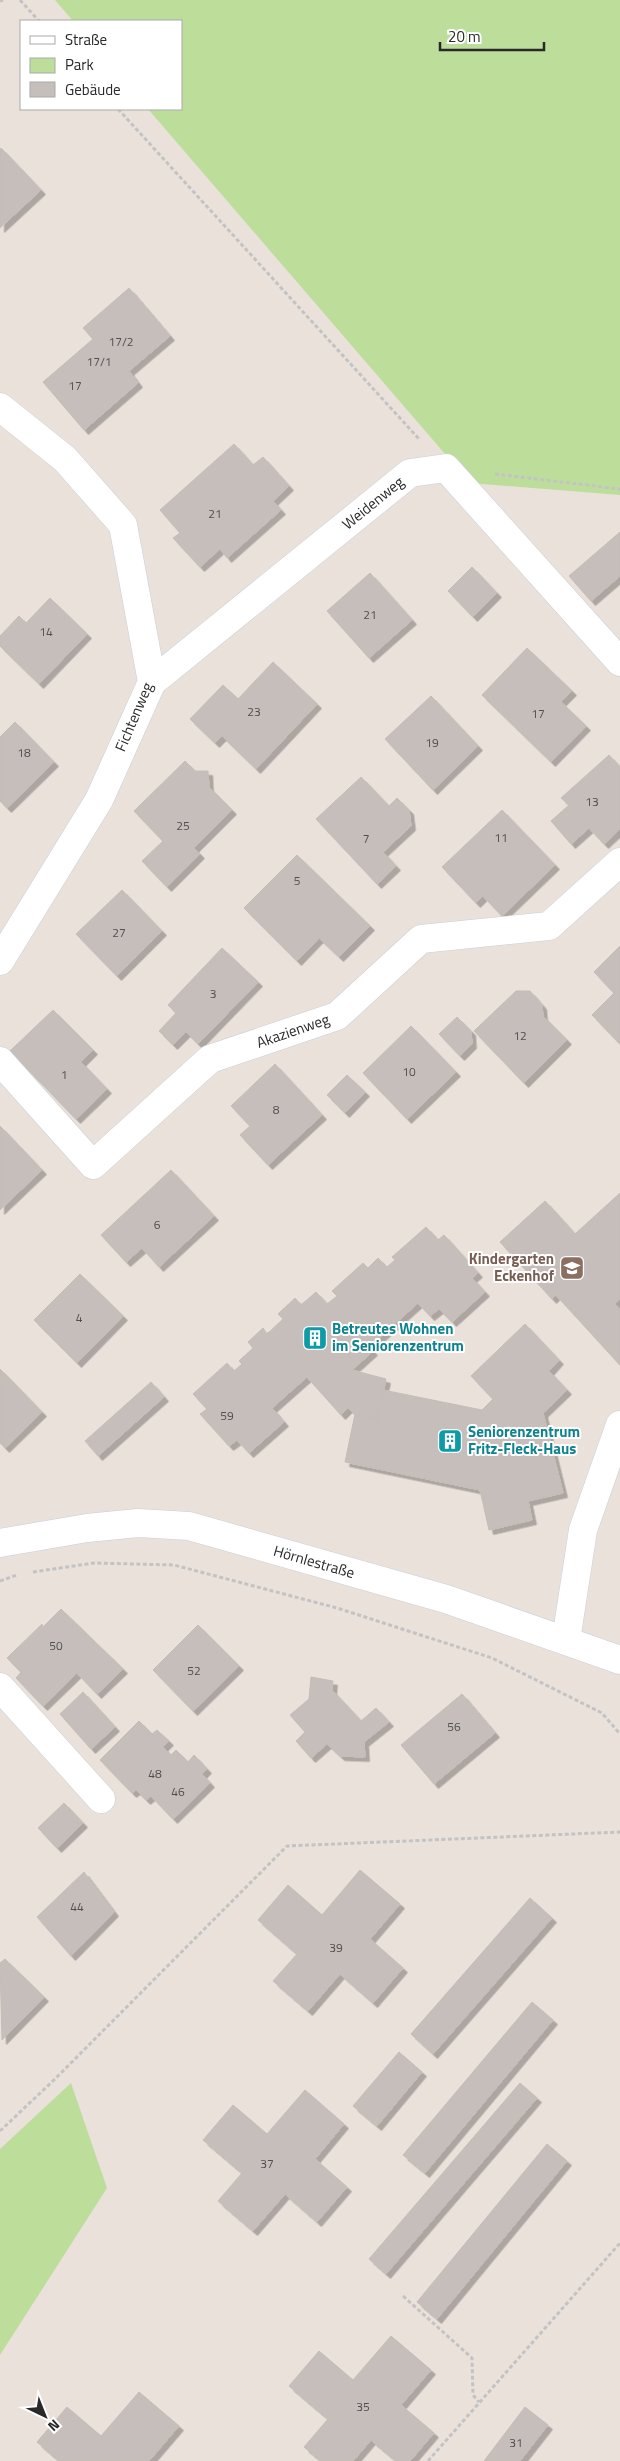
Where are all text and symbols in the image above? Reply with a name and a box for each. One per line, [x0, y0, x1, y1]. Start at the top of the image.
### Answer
legend [20, 20, 182, 110]
scale bar [440, 20, 544, 52]
text: 20 m [448, 25, 481, 48]
text: Straße [65, 28, 107, 51]
text: Park [65, 53, 94, 76]
text: Gebäude [65, 78, 121, 101]
house number: 17/2 [108, 332, 134, 351]
house number: 17/1 [86, 352, 112, 371]
house number: 17 [68, 376, 82, 395]
street label: Weidenweg [337, 470, 409, 535]
house number: 21 [208, 504, 222, 523]
house number: 21 [363, 605, 377, 624]
house number: 14 [39, 622, 53, 641]
street label: Fichtenweg [109, 678, 159, 755]
house number: 23 [247, 702, 261, 721]
house number: 17 [531, 704, 545, 723]
house number: 19 [425, 733, 439, 752]
house number: 18 [17, 743, 31, 762]
house number: 13 [585, 792, 599, 811]
house number: 25 [176, 816, 190, 835]
house number: 11 [494, 828, 508, 847]
house number: 7 [363, 829, 369, 848]
house number: 5 [294, 871, 301, 890]
house number: 27 [112, 923, 126, 942]
house number: 3 [210, 984, 216, 1003]
street label: Akazienweg [253, 1007, 333, 1054]
house number: 12 [513, 1026, 527, 1045]
house number: 10 [402, 1062, 416, 1081]
house number: 1 [61, 1065, 67, 1084]
house number: 8 [273, 1100, 280, 1119]
house number: 6 [154, 1215, 161, 1234]
place label: Kindergarten Eckenhof [469, 1247, 555, 1287]
school or university icon: Kindergarten Eckenhof [559, 1255, 585, 1281]
house number: 4 [76, 1308, 83, 1327]
place label: Betreutes Wohnen im Seniorenzentrum [332, 1317, 464, 1357]
building icon: Betreutes Wohnen im Seniorenzentrum [302, 1325, 328, 1351]
house number: 59 [220, 1406, 234, 1425]
place label: Seniorenzentrum Fritz-Fleck-Haus [468, 1420, 580, 1460]
building icon: Seniorenzentrum Fritz-Fleck-Haus [437, 1428, 463, 1454]
street label: Hörnlestraße [271, 1539, 357, 1584]
house number: 50 [49, 1636, 63, 1655]
house number: 52 [187, 1661, 201, 1680]
house number: 56 [447, 1717, 461, 1736]
house number: 48 [148, 1764, 162, 1783]
house number: 46 [171, 1782, 185, 1801]
house number: 44 [70, 1897, 84, 1916]
house number: 39 [329, 1938, 343, 1957]
house number: 37 [260, 2154, 274, 2173]
north arrow [20, 2391, 70, 2441]
house number: 35 [356, 2397, 370, 2416]
text: N [43, 2415, 65, 2437]
house number: 31 [509, 2433, 523, 2452]

